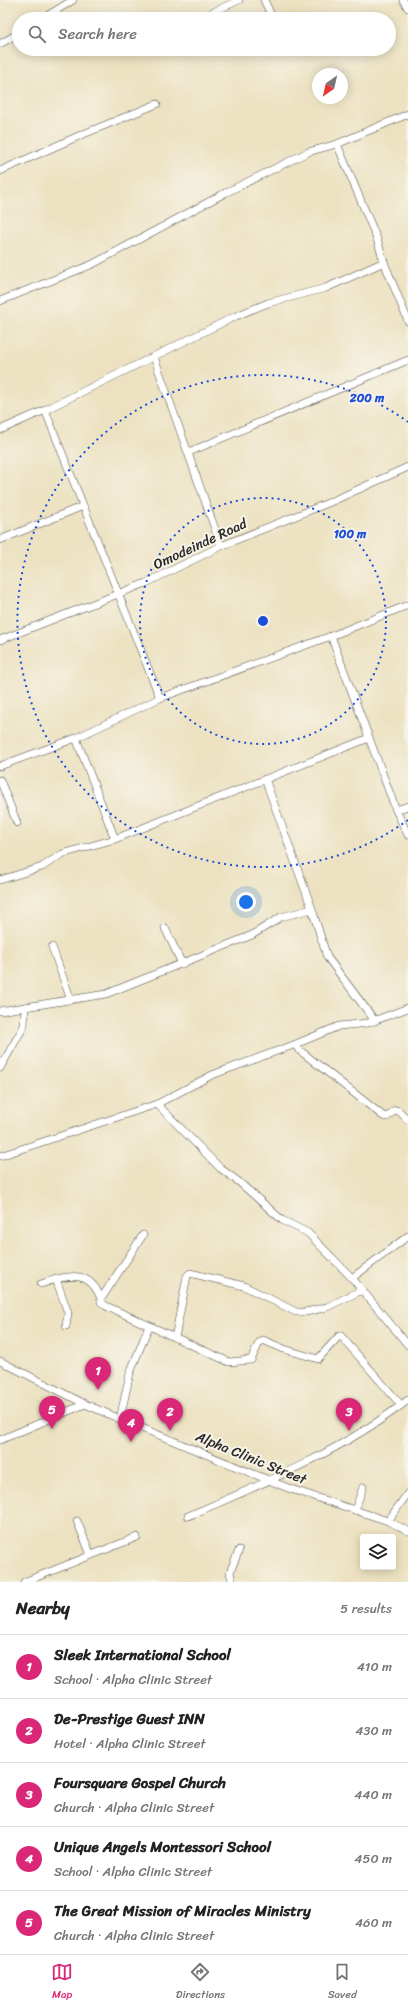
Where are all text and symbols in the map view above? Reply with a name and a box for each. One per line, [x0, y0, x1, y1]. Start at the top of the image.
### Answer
search box [12, 12, 396, 56]
text: Search here [58, 21, 137, 47]
icon: search [26, 23, 48, 45]
north arrow [312, 68, 348, 104]
text: 200 m [349, 387, 385, 409]
street label: Omodeinde Road [149, 511, 253, 577]
text: 100 m [334, 523, 367, 545]
centre of rings [256, 614, 270, 628]
your location [236, 892, 256, 912]
pin: 1 [85, 1357, 111, 1390]
pin: 5 [39, 1396, 65, 1429]
pin: 2 [157, 1398, 183, 1431]
pin: 3 [336, 1398, 362, 1431]
pin: 4 [118, 1409, 144, 1442]
street label: Alpha Clinic Street [191, 1424, 312, 1492]
map controls [360, 1534, 396, 1570]
button: layers [360, 1534, 396, 1570]
text: Nearby [16, 1593, 70, 1623]
text: 5 results [340, 1597, 392, 1620]
text: Sleek International School [54, 1642, 231, 1668]
text: 1 [26, 1655, 32, 1678]
text: 410 m [357, 1655, 392, 1678]
text: School · Alpha Clinic Street [54, 1668, 212, 1691]
text: De-Prestige Guest INN [54, 1706, 205, 1732]
text: 2 [25, 1719, 33, 1742]
text: 430 m [355, 1719, 392, 1742]
text: Hotel · Alpha Clinic Street [54, 1732, 206, 1755]
text: Foursquare Gospel Church [54, 1770, 226, 1796]
text: 3 [25, 1783, 33, 1806]
text: 440 m [354, 1783, 392, 1806]
text: Church · Alpha Clinic Street [54, 1796, 214, 1819]
text: Unique Angels Montessori School [54, 1834, 271, 1860]
text: 4 [25, 1847, 33, 1870]
text: 450 m [354, 1847, 392, 1870]
text: School · Alpha Clinic Street [54, 1860, 212, 1883]
text: The Great Mission of Miracles Ministry [54, 1898, 311, 1924]
text: 5 [25, 1911, 33, 1934]
text: 460 m [355, 1911, 392, 1934]
text: Church · Alpha Clinic Street [54, 1924, 214, 1947]
tab: Map [51, 1961, 73, 2004]
tab: Directions [176, 1961, 225, 2004]
tab: Saved [328, 1961, 357, 2004]

